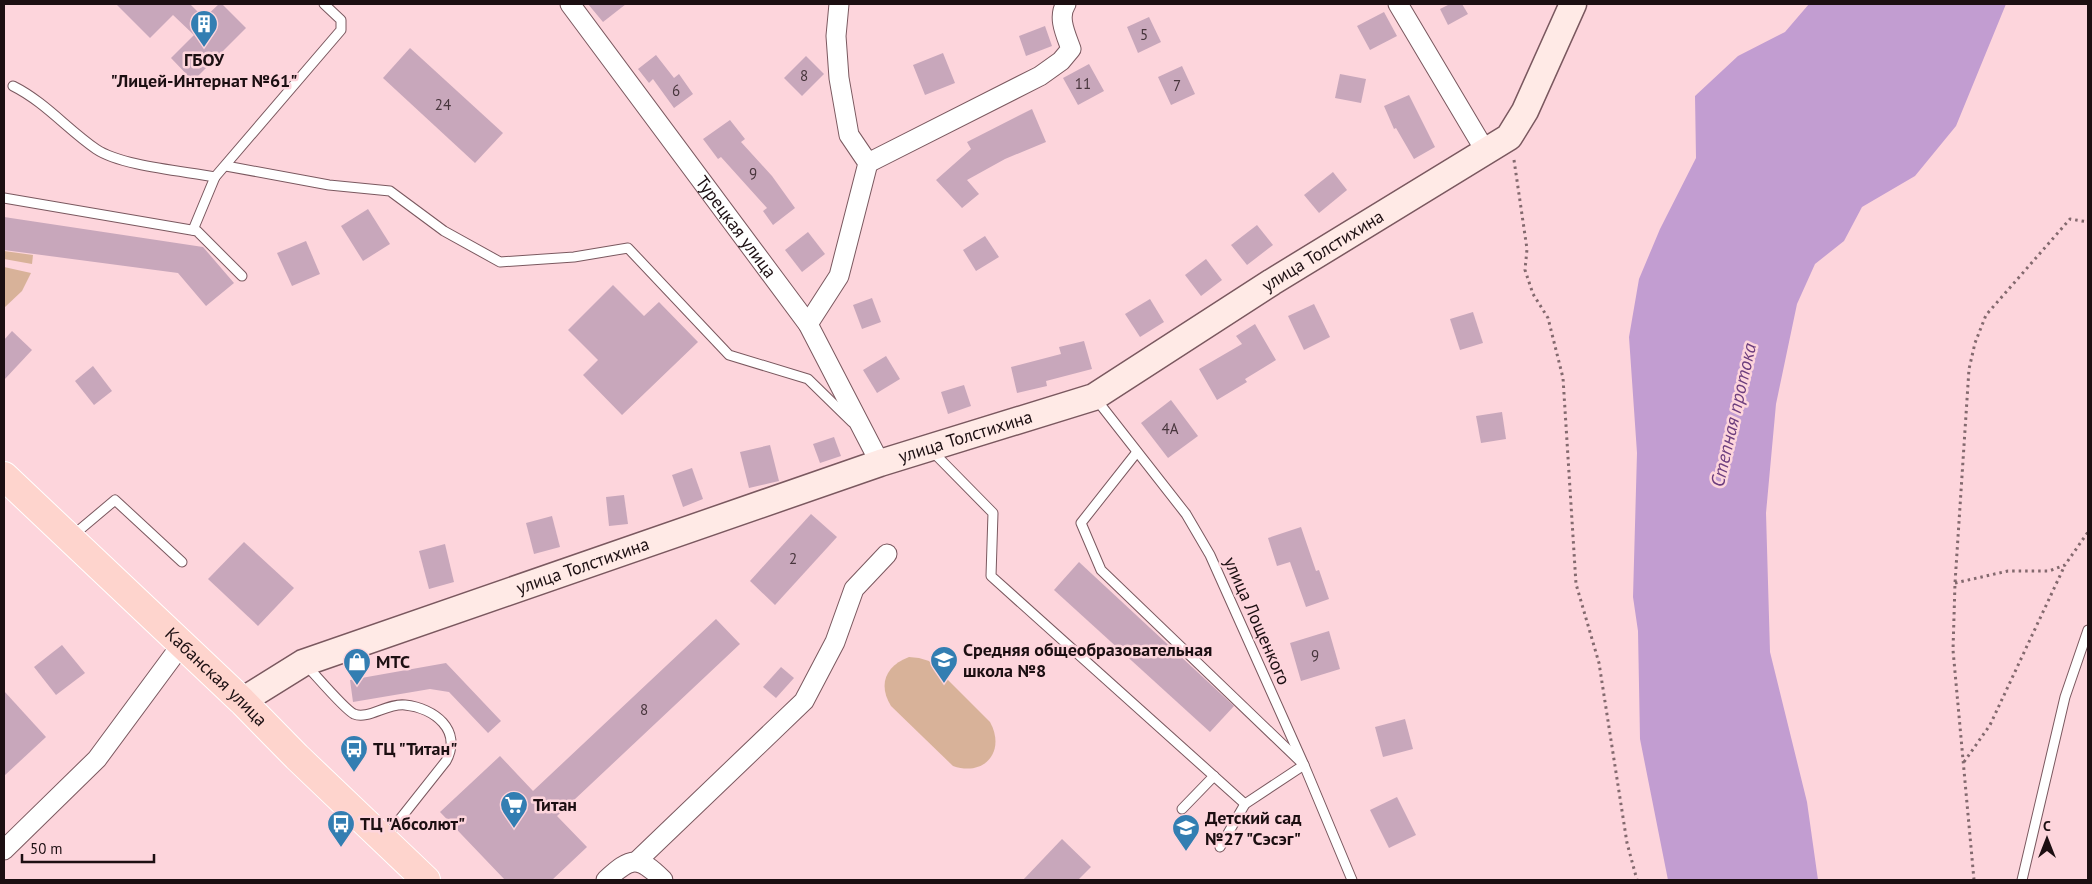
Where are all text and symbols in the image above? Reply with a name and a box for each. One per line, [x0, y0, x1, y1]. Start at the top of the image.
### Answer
building icon: ГБОУ "Лицей-Интернат №61" [189, 9, 219, 48]
house number: 5 [1140, 25, 1148, 44]
place label: ГБОУ "Лицей-Интернат №61" [110, 48, 298, 92]
house number: 8 [800, 66, 808, 85]
house number: 11 [1075, 74, 1091, 93]
house number: 7 [1173, 76, 1181, 95]
house number: 6 [672, 81, 680, 100]
house number: 24 [435, 95, 451, 114]
house number: 9 [749, 164, 757, 183]
street label: Турецкая улица [691, 171, 782, 282]
street label: улица Толстихина [1257, 204, 1388, 297]
water label: Степная протока [1705, 340, 1761, 489]
street label: улица Толстихина [896, 405, 1035, 468]
house number: 4А [1162, 419, 1179, 438]
street label: улица Толстихина [513, 532, 652, 599]
house number: 2 [789, 549, 797, 568]
street label: улица Лощенкого [1219, 553, 1296, 688]
street label: Кабанская улица [160, 622, 272, 731]
place label: Средняя общеобразовательная школа №8 [963, 638, 1212, 682]
school or university icon: Средняя общеобразовательная школа №8 [929, 645, 959, 684]
house number: 9 [1311, 646, 1319, 665]
shop icon: МТС [342, 647, 372, 686]
place label: МТС [376, 650, 410, 673]
house number: 8 [640, 700, 648, 719]
bus stop icon: ТЦ "Титан" [339, 734, 369, 773]
place label: ТЦ "Титан" [373, 737, 457, 760]
supermarket icon: Титан [499, 790, 529, 829]
place label: Титан [533, 793, 577, 816]
place label: Детский сад №27 "Сэсэг" [1205, 806, 1301, 850]
bus stop icon: ТЦ "Абсолют" [326, 809, 356, 848]
place label: ТЦ "Абсолют" [360, 812, 465, 835]
school or university icon: Детский сад №27 "Сэсэг" [1171, 813, 1201, 852]
north arrow [2022, 814, 2072, 864]
text: С [2043, 817, 2051, 835]
scale bar [22, 832, 155, 864]
text: 50 m [30, 839, 63, 858]

